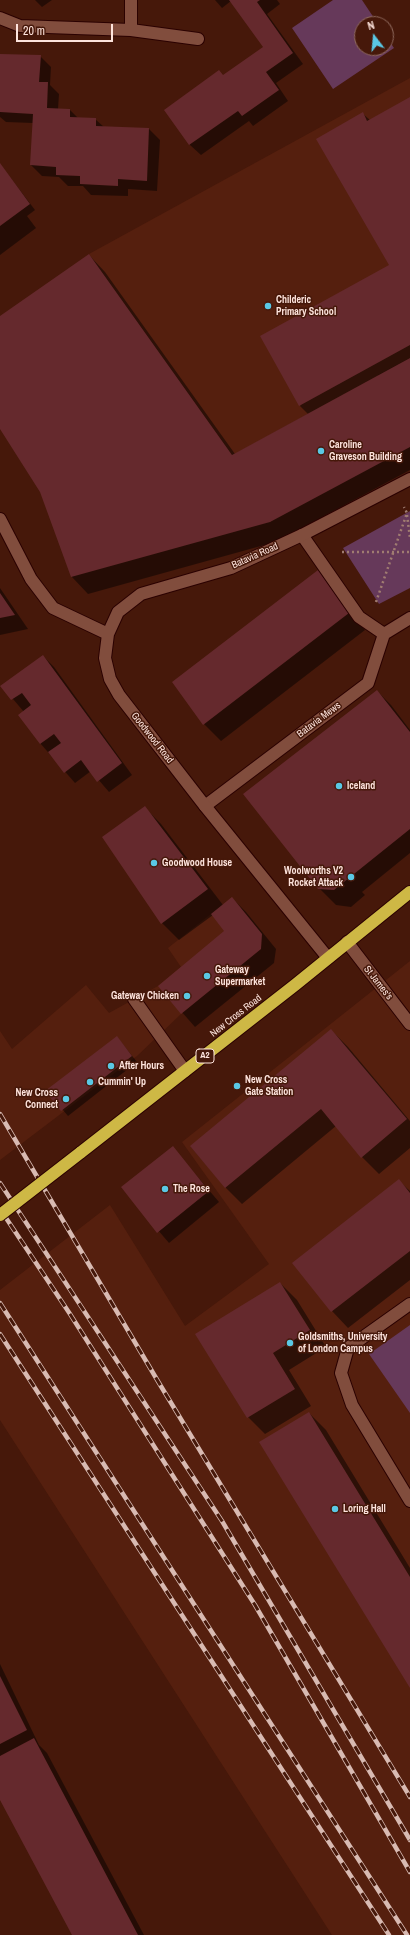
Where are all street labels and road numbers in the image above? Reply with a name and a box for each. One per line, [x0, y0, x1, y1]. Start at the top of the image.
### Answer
street label: Batavia Road [230, 540, 280, 572]
street label: Batavia Mews [295, 700, 343, 740]
street label: Goodwood Road [128, 710, 176, 766]
street label: St James's [361, 964, 395, 1002]
street label: New Cross Road [208, 992, 264, 1040]
road number: A2 [196, 1049, 214, 1063]

